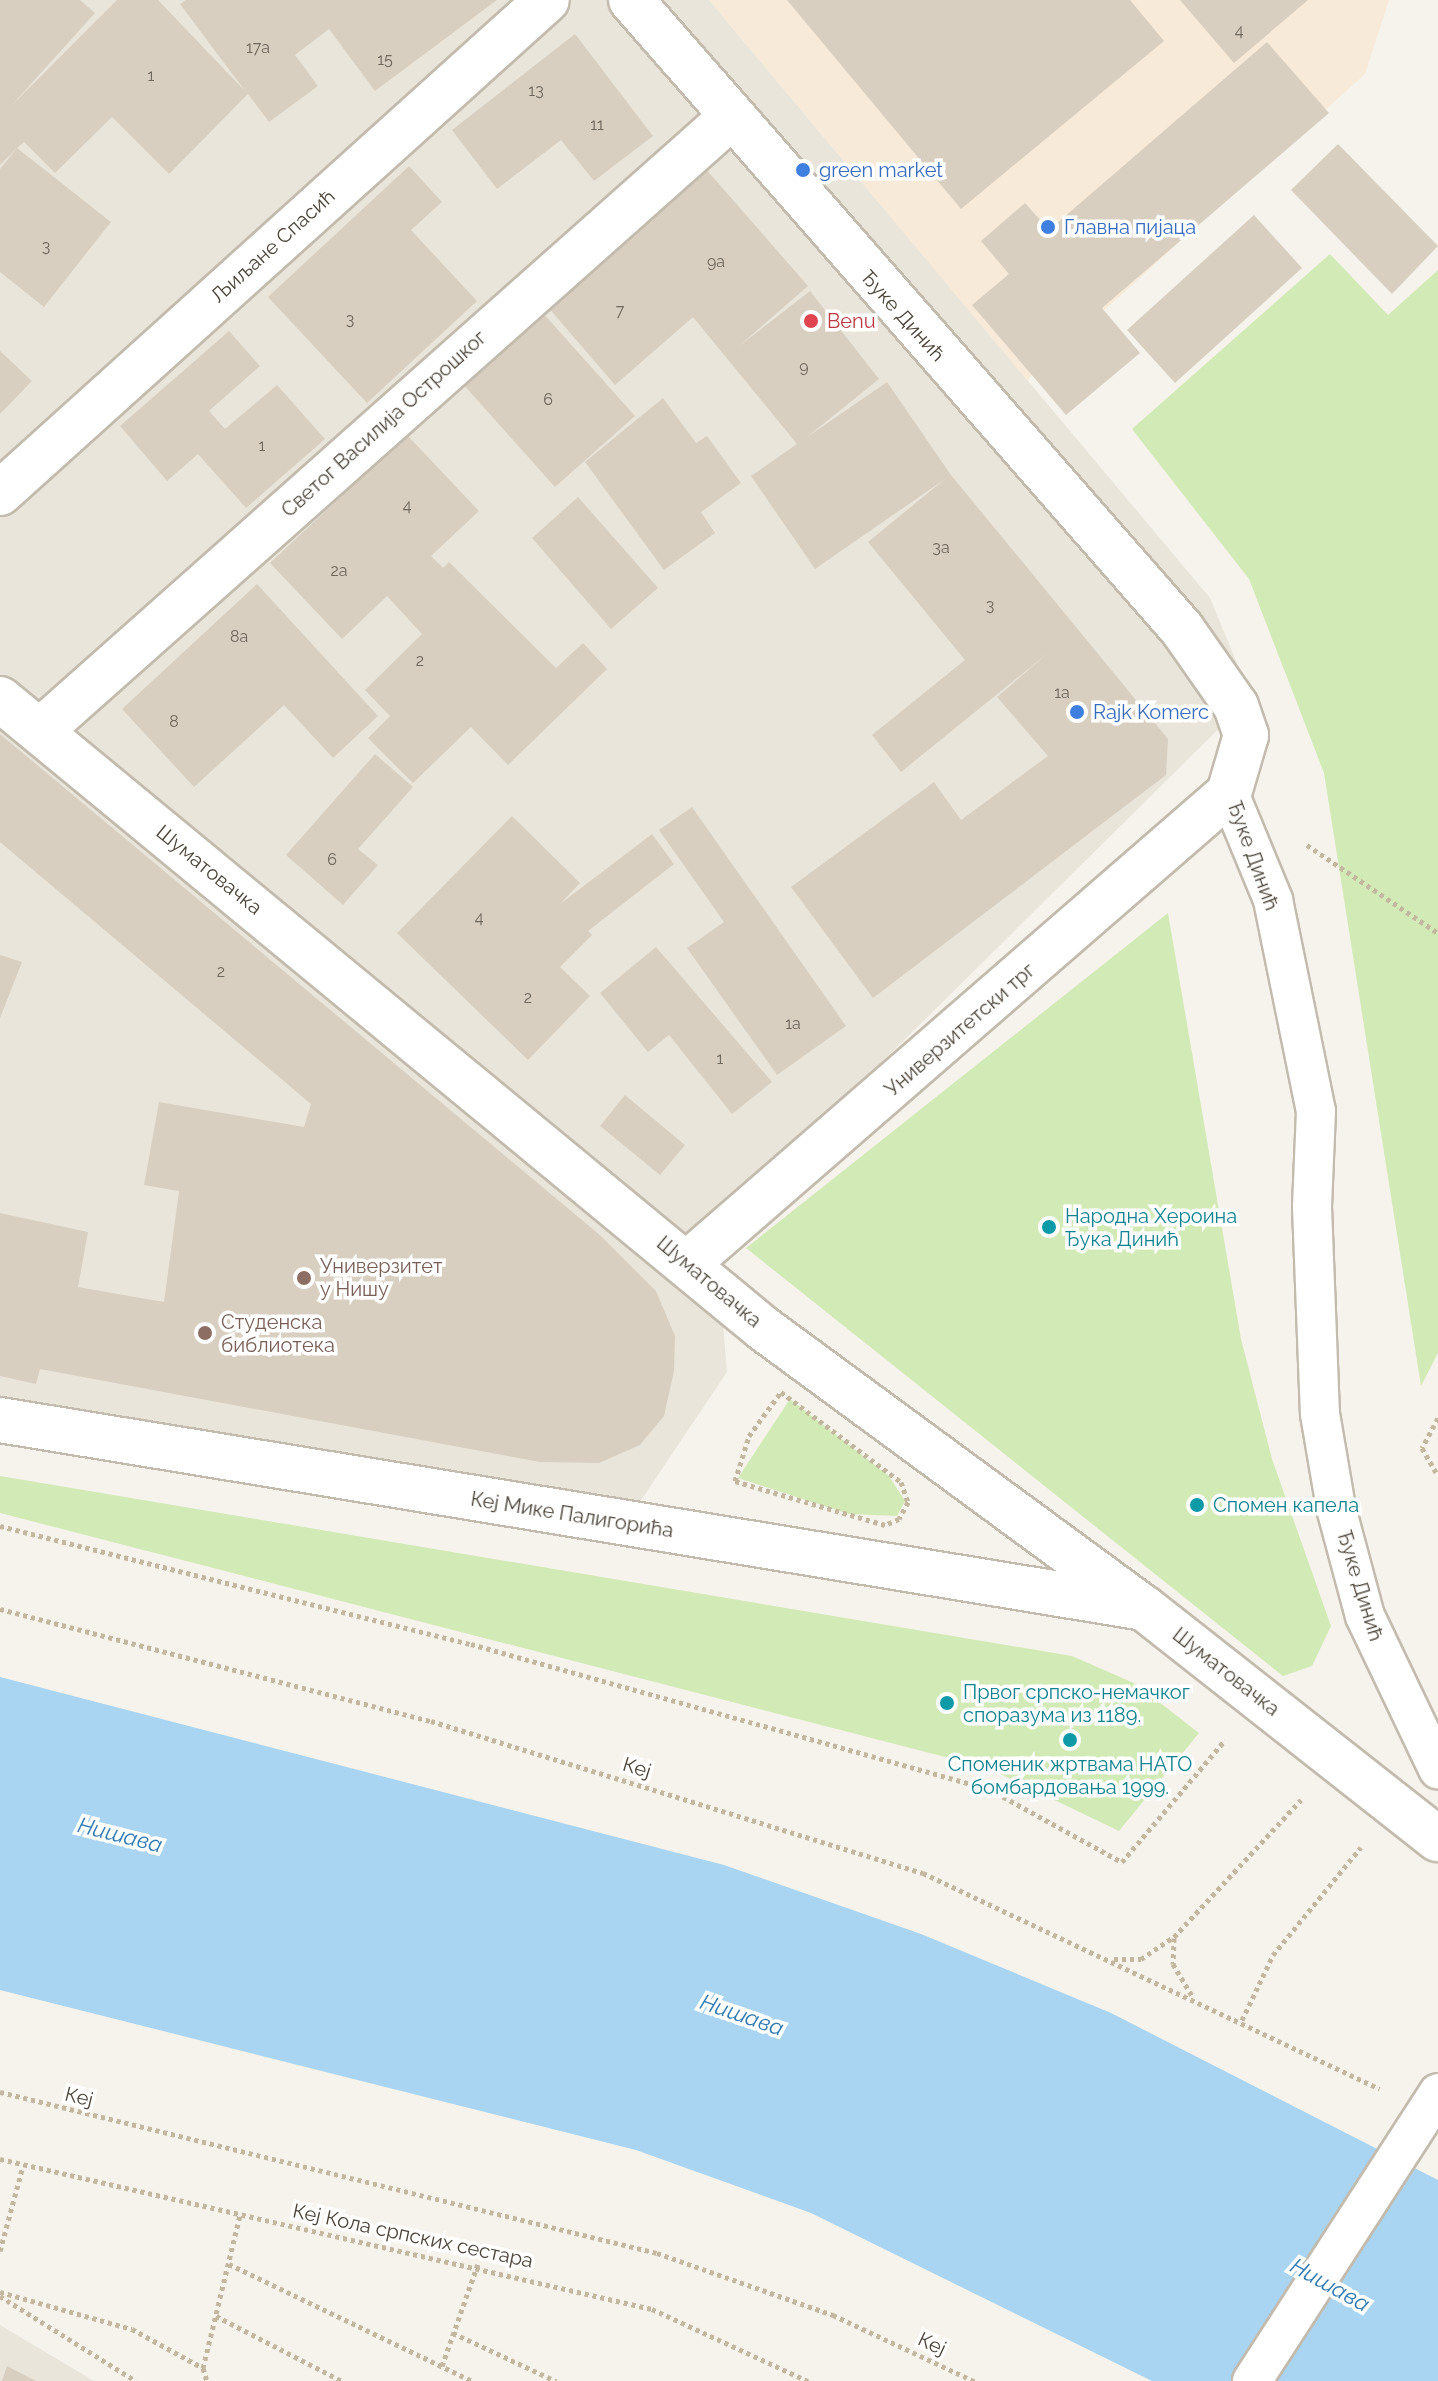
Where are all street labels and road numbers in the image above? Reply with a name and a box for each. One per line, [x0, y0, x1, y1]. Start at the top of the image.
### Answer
street label: Љиљане Спасић [206, 184, 340, 308]
street label: Ђуке Динић [856, 266, 950, 366]
street label: Светог Василија Острошког [277, 326, 491, 522]
street label: Ђуке Динић [1222, 798, 1284, 914]
street label: Шуматовачка [151, 820, 267, 920]
street label: Универзитетски трг [880, 958, 1040, 1102]
street label: Шуматовачка [652, 1231, 766, 1333]
street label: Кеј Мике Палигорића [469, 1487, 675, 1543]
street label: Ђуке Динић [1332, 1528, 1388, 1644]
street label: Шуматовачка [1168, 1623, 1284, 1721]
street label: Кеј [620, 1752, 654, 1784]
street label: Кеј [62, 2082, 96, 2112]
street label: Кеј Кола српских сестара [291, 2199, 535, 2273]
street label: Кеј [914, 2327, 950, 2361]

